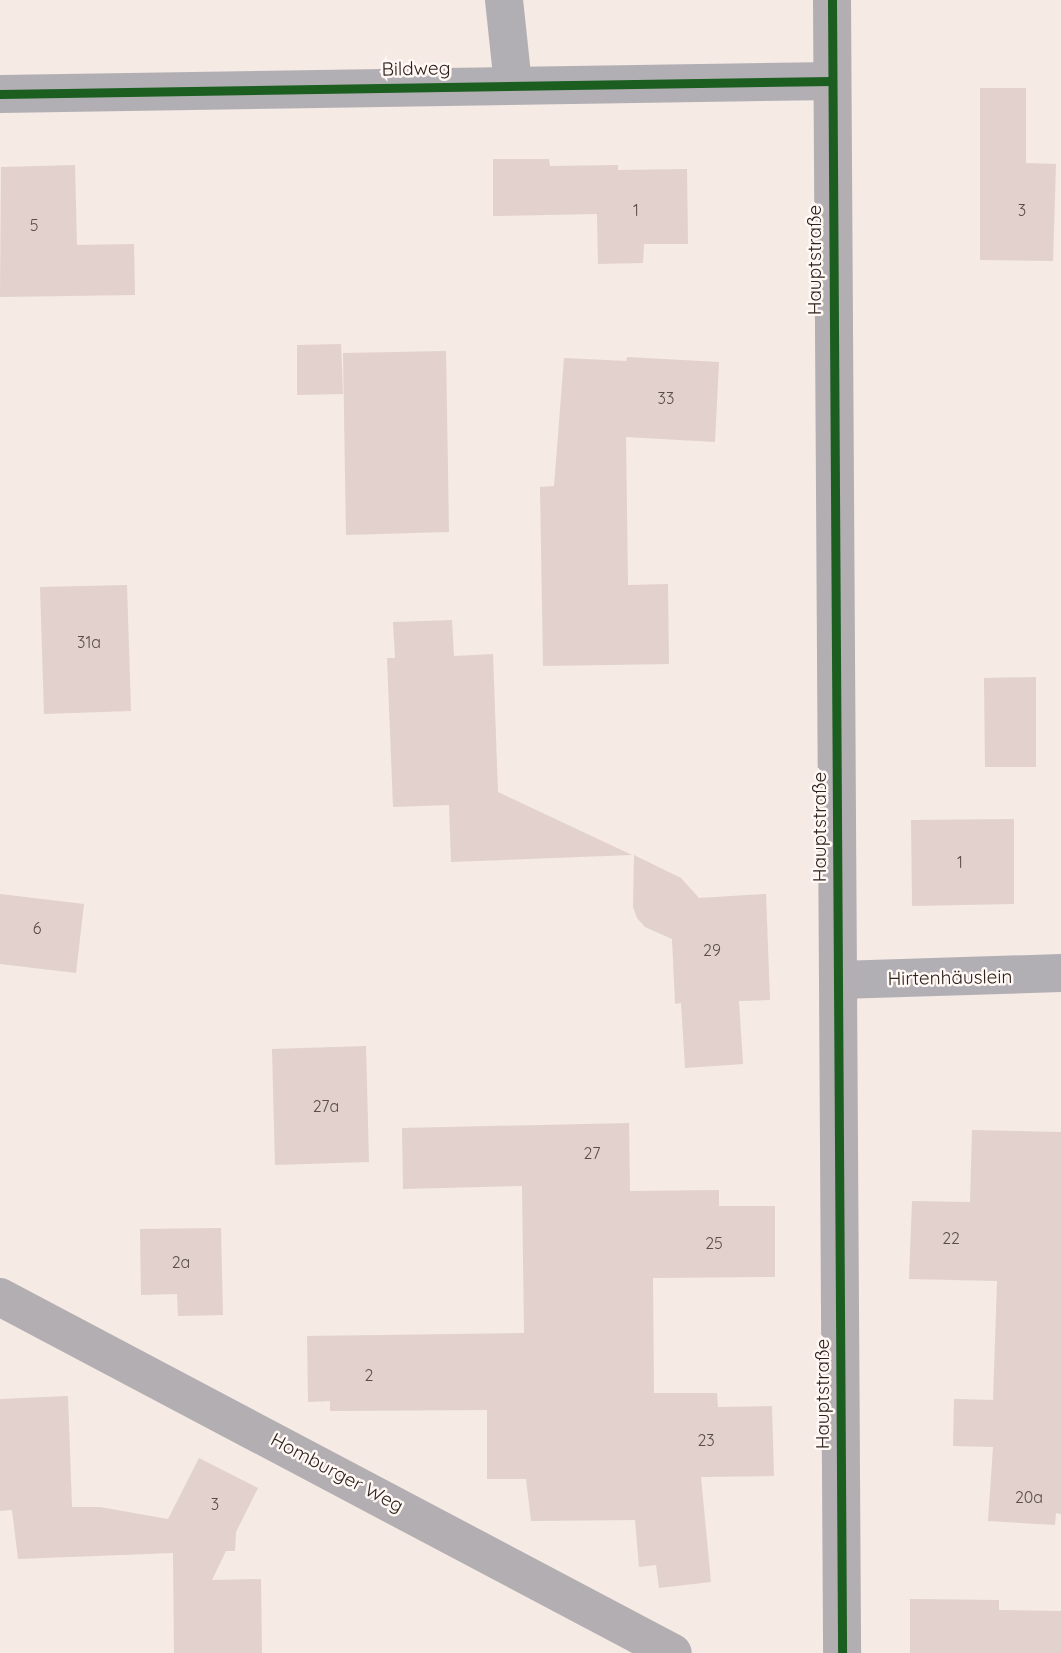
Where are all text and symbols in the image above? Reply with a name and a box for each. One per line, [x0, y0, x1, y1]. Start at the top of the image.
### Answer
street label: Bildweg [381, 57, 451, 81]
house number: 1 [633, 200, 639, 220]
house number: 3 [1018, 200, 1026, 220]
street label: Hauptstraße [804, 205, 826, 315]
house number: 5 [30, 215, 38, 235]
house number: 33 [658, 388, 674, 408]
house number: 31a [77, 632, 101, 652]
street label: Hauptstraße [809, 772, 831, 882]
house number: 1 [957, 852, 963, 872]
house number: 6 [33, 918, 41, 938]
house number: 29 [703, 940, 721, 960]
street label: Hirtenhäuslein [887, 966, 1013, 990]
house number: 27a [313, 1096, 339, 1116]
house number: 27 [584, 1143, 600, 1163]
house number: 22 [942, 1228, 960, 1248]
house number: 25 [705, 1233, 723, 1253]
house number: 2a [172, 1252, 190, 1272]
street label: Hauptstraße [812, 1339, 834, 1449]
house number: 2 [365, 1365, 373, 1385]
street label: Homburger Weg [267, 1428, 407, 1518]
house number: 23 [697, 1430, 715, 1450]
house number: 20a [1015, 1487, 1043, 1507]
house number: 3 [211, 1494, 219, 1514]

